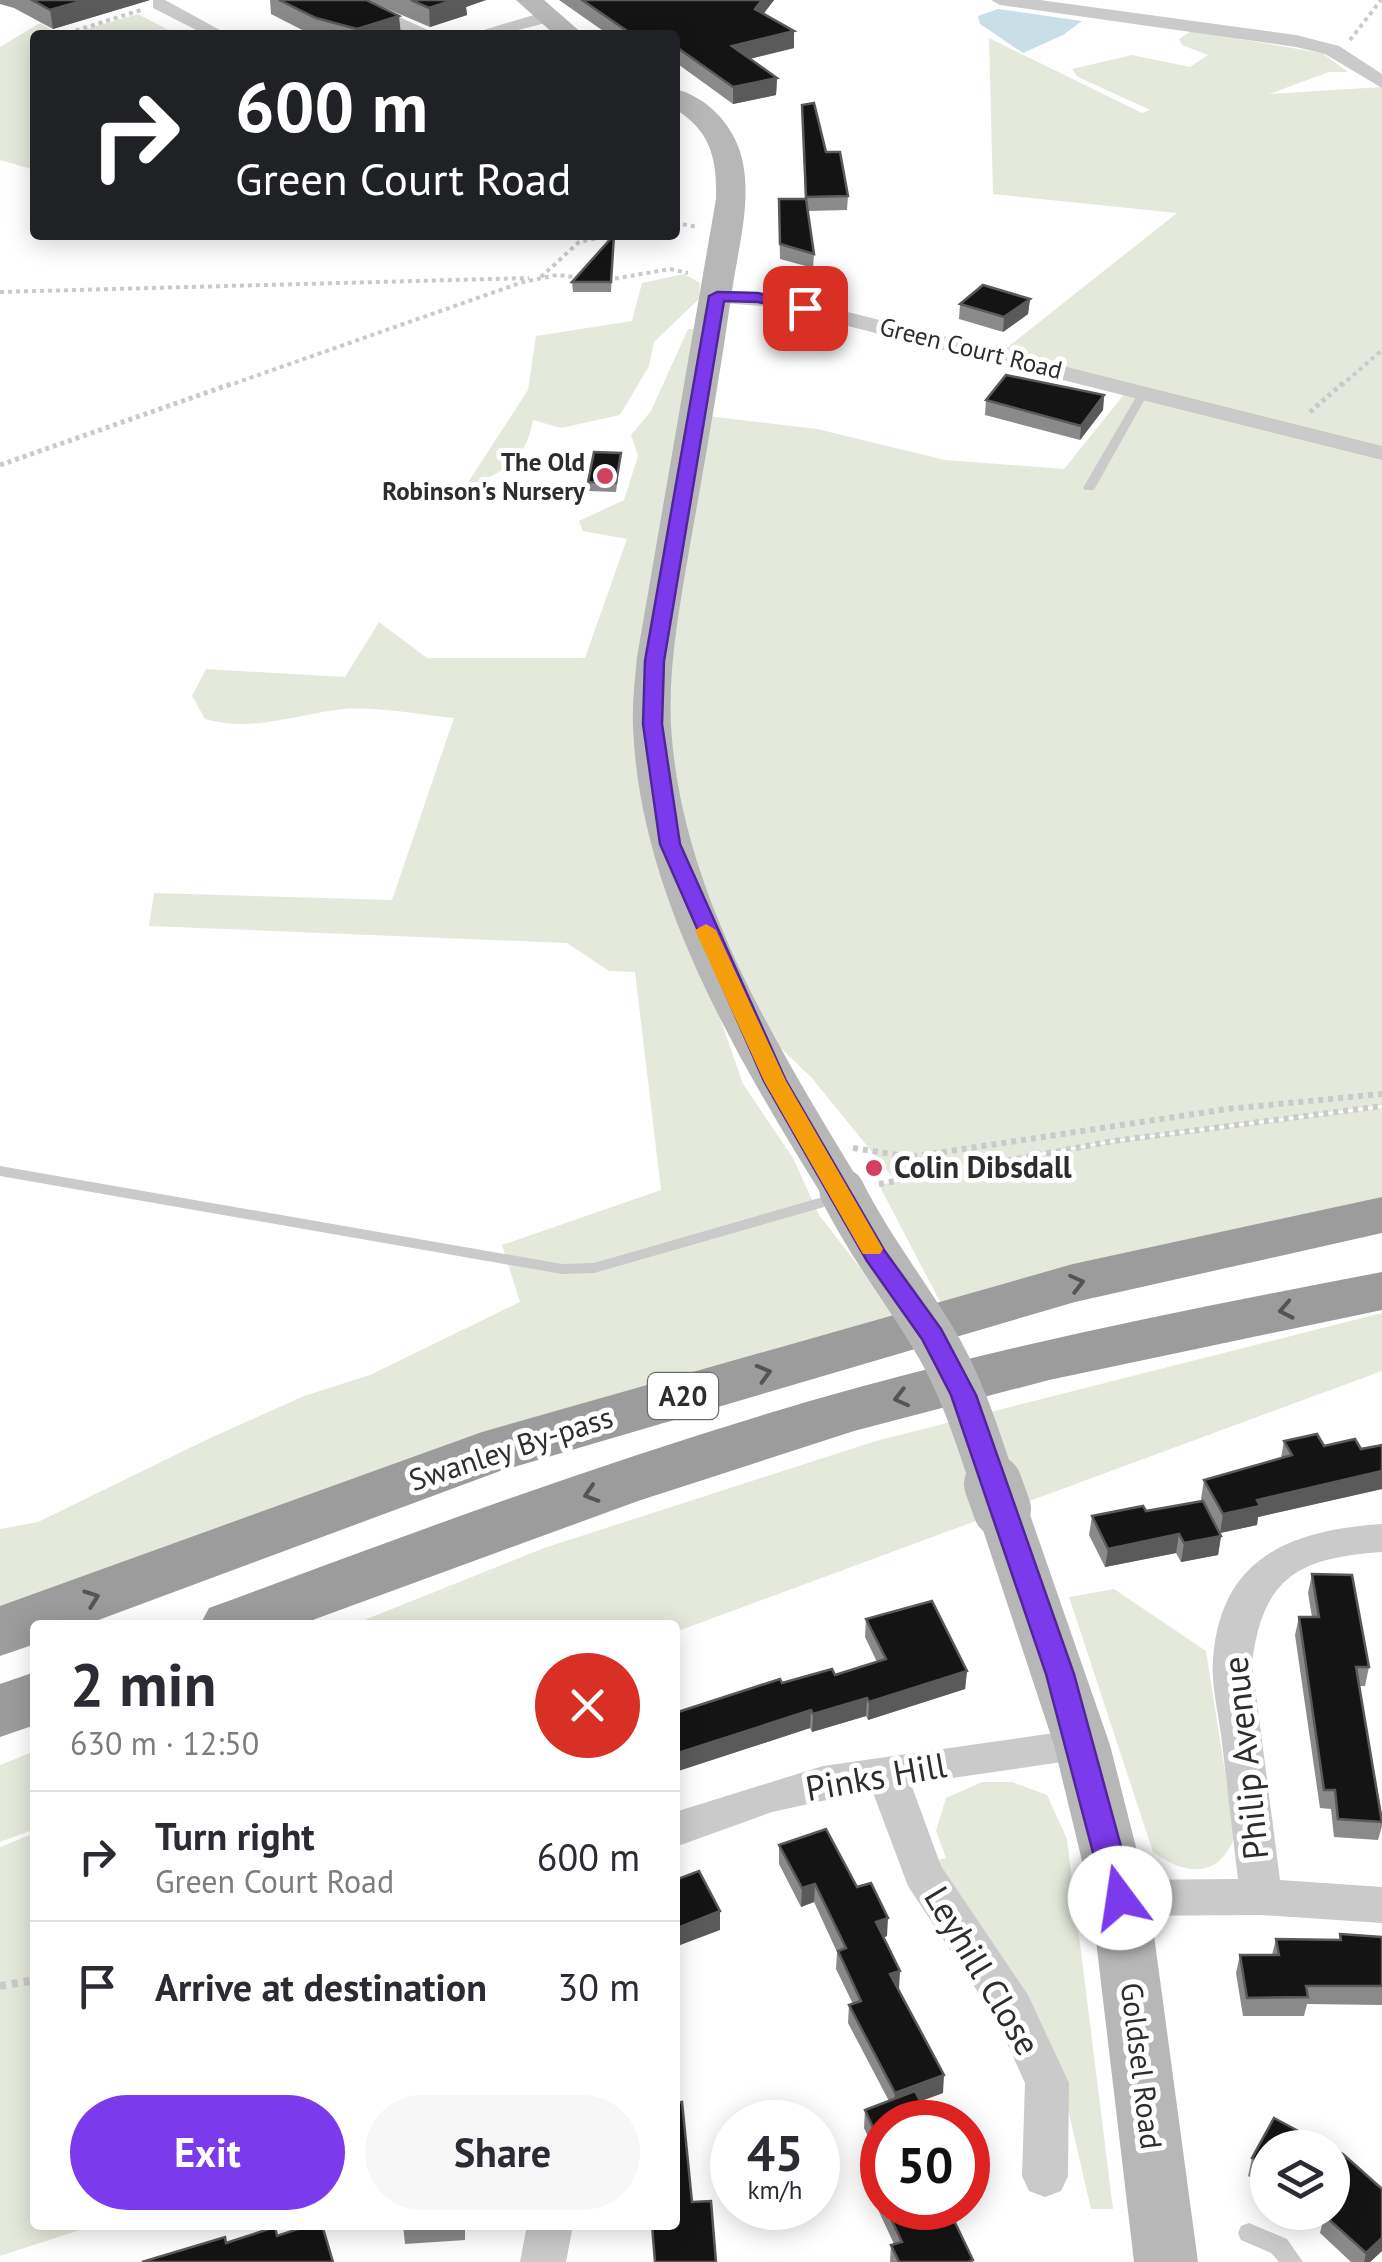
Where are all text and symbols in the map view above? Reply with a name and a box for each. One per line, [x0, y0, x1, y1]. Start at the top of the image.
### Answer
text: 600 m [235, 61, 428, 151]
icon: right [70, 70, 200, 200]
text: Green Court Road [235, 149, 571, 207]
pin [763, 266, 848, 351]
icon: arrive [778, 281, 833, 336]
street label: Green Court Road [876, 310, 1066, 386]
place label: The Old Robinson's Nursery [382, 446, 586, 507]
marker: The Old Robinson's Nursery [594, 465, 616, 487]
place label: Colin Dibsdall [894, 1147, 1072, 1186]
marker: Colin Dibsdall [863, 1157, 885, 1179]
one-way arrow [1068, 1273, 1085, 1294]
one-way arrow [1278, 1299, 1295, 1320]
one-way arrow [755, 1364, 772, 1385]
road number: A20 [648, 1373, 718, 1419]
one-way arrow [893, 1386, 910, 1407]
street label: Swanley By-pass [404, 1396, 617, 1499]
one-way arrow [583, 1482, 600, 1503]
one-way arrow [82, 1589, 99, 1610]
text: 2 min [70, 1645, 216, 1723]
button: close [535, 1653, 640, 1758]
street label: Philip Avenue [1211, 1654, 1279, 1862]
text: 630 m · 12:50 [70, 1722, 259, 1764]
street label: Pinks Hill [802, 1741, 950, 1811]
text: Turn right [155, 1811, 315, 1860]
icon: right [70, 1829, 125, 1884]
text: 600 m [537, 1832, 640, 1881]
position arrow [1068, 1846, 1172, 1950]
text: Green Court Road [155, 1860, 394, 1902]
street label: Leyhill Close [914, 1878, 1051, 2063]
icon: arrive [70, 1959, 125, 2014]
text: Arrive at destination [155, 1962, 487, 2011]
text: 30 m [558, 1962, 640, 2011]
street label: Goldsel Road [1113, 1980, 1172, 2151]
button: Exit [70, 2095, 345, 2210]
button: Share [365, 2095, 640, 2210]
speed limit sign: 50 [860, 2100, 990, 2230]
text: 45 [747, 2120, 803, 2185]
map controls [1250, 2130, 1350, 2230]
button: layers [1250, 2130, 1350, 2230]
text: km/h [748, 2174, 802, 2206]

